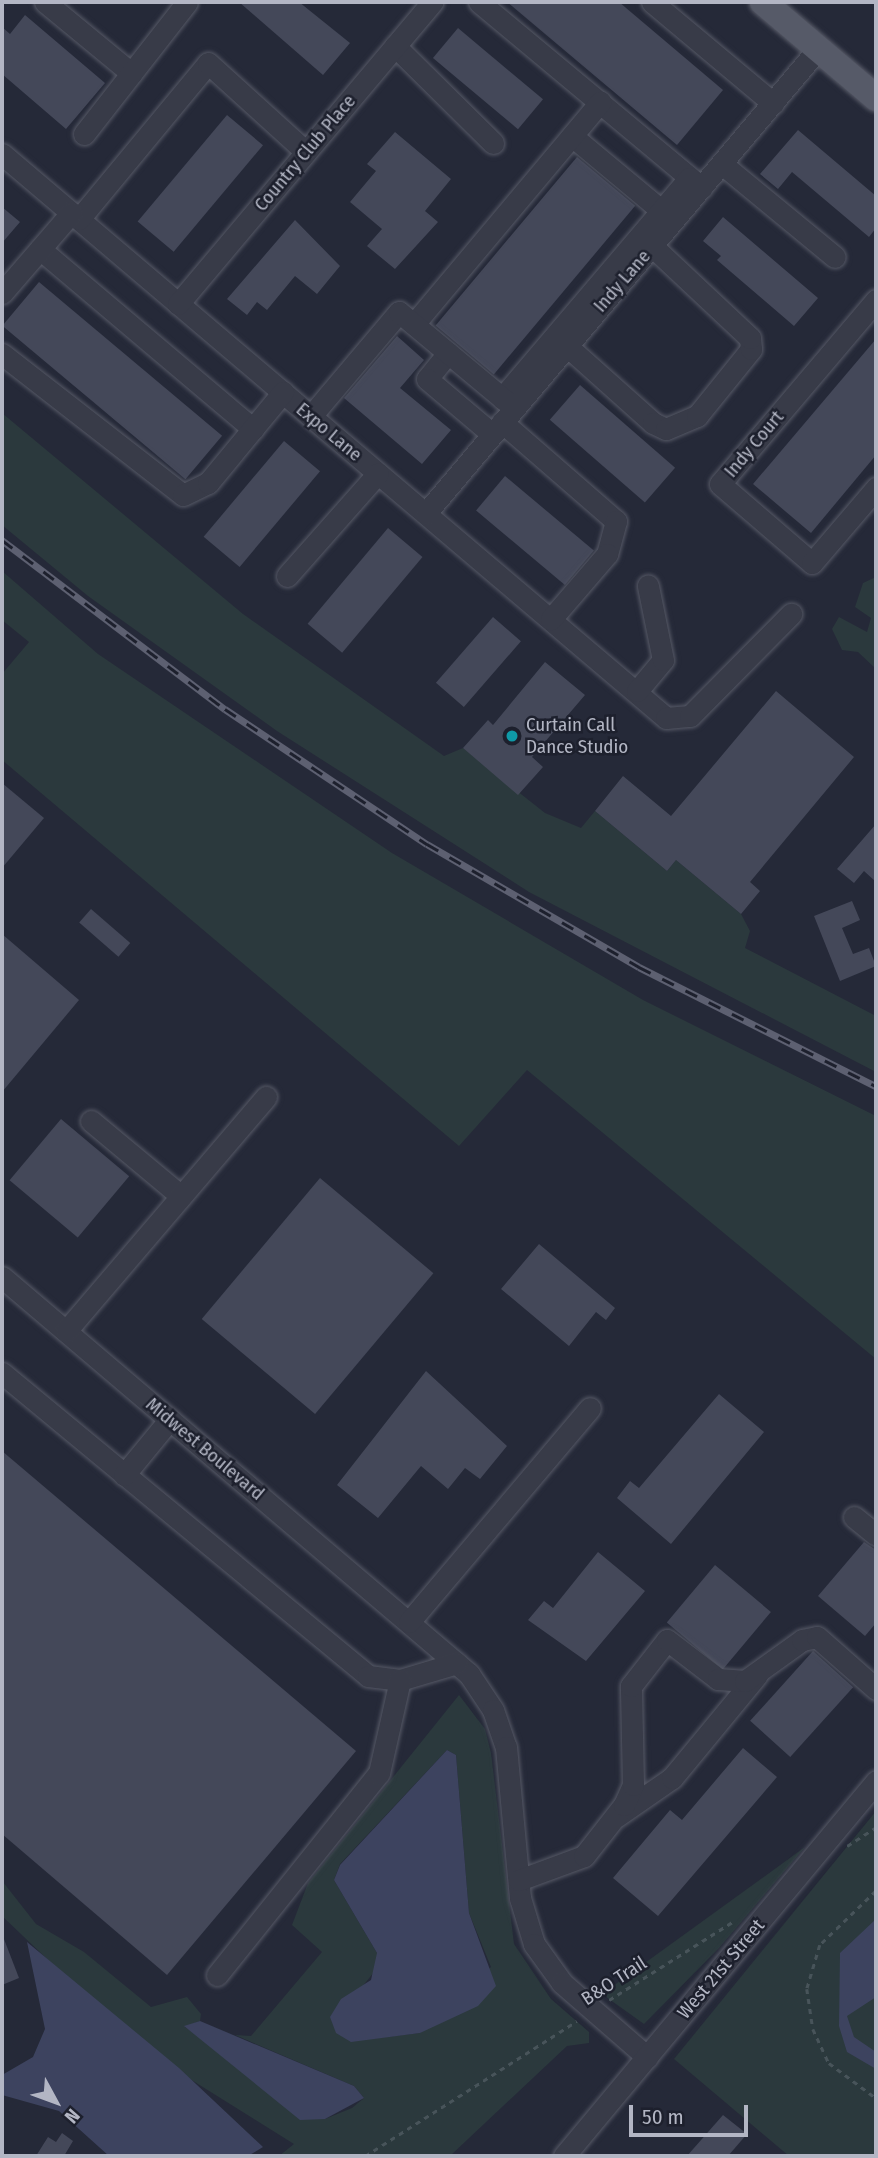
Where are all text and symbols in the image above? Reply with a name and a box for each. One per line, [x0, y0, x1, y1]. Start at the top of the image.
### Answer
street label: Country Club Place [250, 90, 360, 216]
street label: Indy Lane [589, 245, 655, 317]
street label: Expo Lane [291, 398, 367, 466]
street label: Indy Court [720, 406, 788, 482]
place label: Curtain Call Dance Studio [526, 714, 628, 758]
marker: Curtain Call Dance Studio [504, 728, 520, 744]
street label: Midwest Boulevard [141, 1393, 269, 1505]
street label: West 21st Street [673, 1915, 769, 2023]
street label: B&O Trail [577, 1952, 651, 2010]
north arrow [21, 2067, 91, 2137]
scale bar [633, 2092, 752, 2136]
text: N [60, 2104, 85, 2128]
text: 50 m [642, 2104, 684, 2130]

